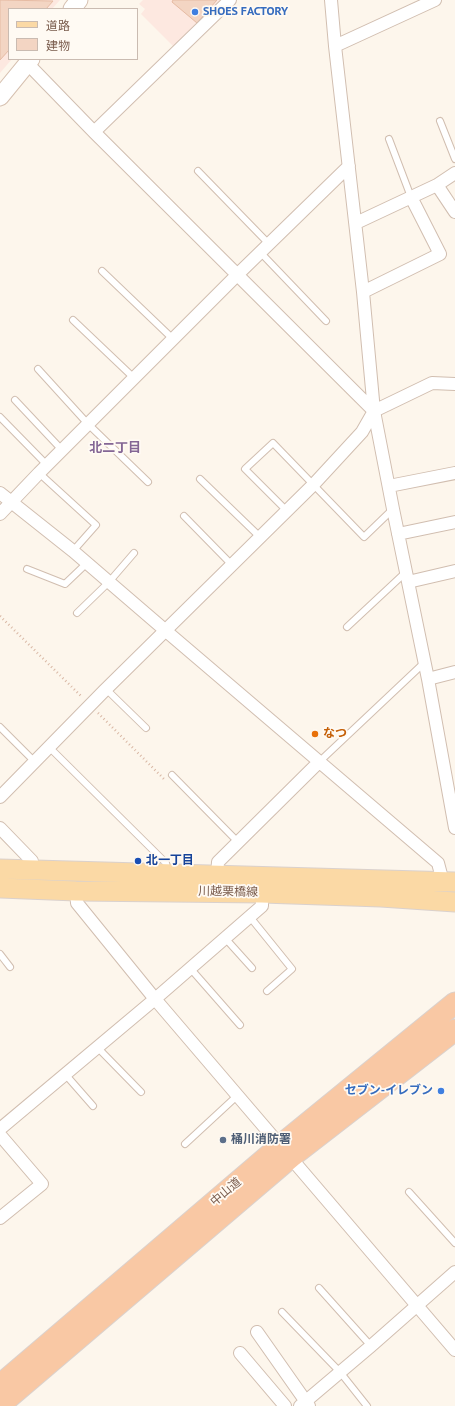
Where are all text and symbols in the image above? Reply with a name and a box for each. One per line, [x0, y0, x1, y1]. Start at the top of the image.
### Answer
place label: SHOES FACTORY [203, 5, 288, 19]
marker: SHOES FACTORY [190, 7, 200, 17]
legend [8, 8, 138, 60]
text: 道路 [46, 18, 70, 33]
text: 建物 [46, 38, 70, 53]
district label: 北二丁目 [89, 440, 141, 456]
place label: なつ [323, 727, 347, 741]
marker: なつ [310, 729, 320, 739]
place label: 北一丁目 [146, 854, 194, 868]
marker: 北一丁目 [133, 856, 143, 866]
street label: 川越栗橋線 [198, 884, 258, 900]
place label: セブン-イレブン [345, 1084, 433, 1098]
marker: セブン-イレブン [436, 1086, 446, 1096]
place label: 桶川消防署 [231, 1133, 291, 1147]
marker: 桶川消防署 [218, 1135, 228, 1145]
street label: 中山道 [208, 1175, 244, 1209]

